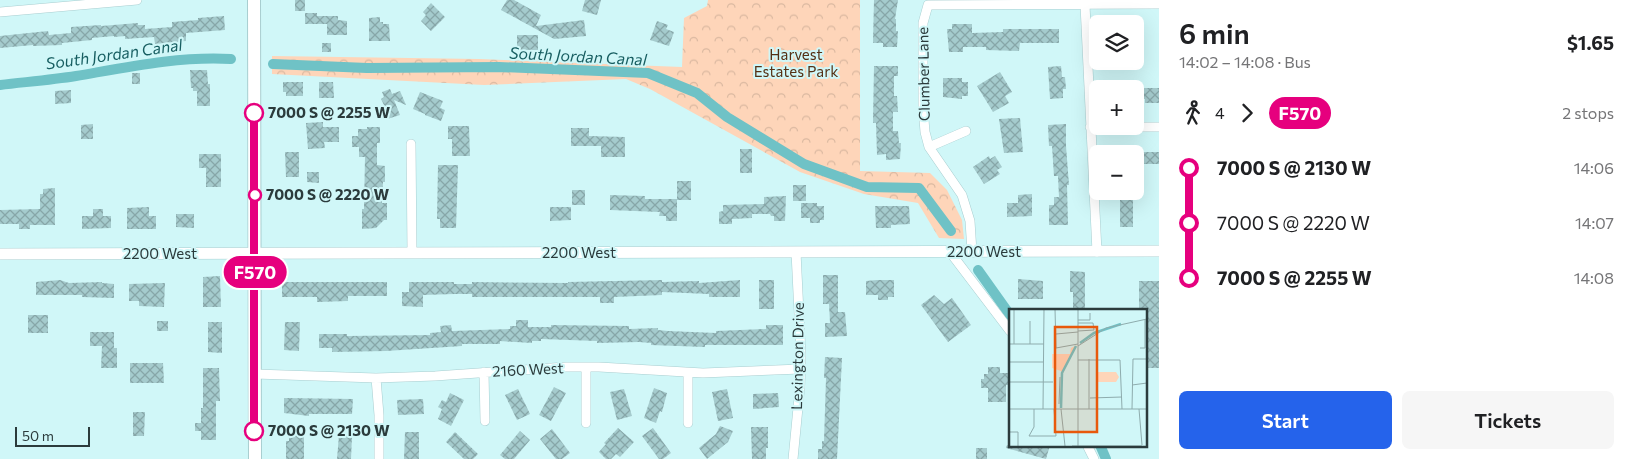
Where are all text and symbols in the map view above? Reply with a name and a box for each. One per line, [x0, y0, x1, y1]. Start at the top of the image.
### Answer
map controls [1089, 15, 1144, 200]
button: layers [1089, 15, 1144, 70]
text: 6 min [1179, 16, 1250, 50]
street label: Clumber Lane [913, 27, 933, 121]
text: $1.65 [1567, 31, 1614, 54]
water label: South Jordan Canal [44, 34, 184, 73]
water label: South Jordan Canal [509, 42, 648, 69]
park label: Harvest Estates Park [754, 45, 838, 80]
text: 14:02 – 14:08 · Bus [1179, 52, 1311, 71]
button: + [1089, 80, 1144, 135]
icon: walk [1179, 99, 1207, 127]
icon: forward [1233, 99, 1261, 127]
text: F570 [1279, 102, 1321, 124]
marker: 7000 S @ 2255 W [244, 103, 264, 123]
place label: 7000 S @ 2255 W [268, 103, 390, 121]
text: 4 [1215, 103, 1225, 122]
text: 2 stops [1562, 103, 1614, 122]
button: − [1089, 145, 1144, 200]
text: 7000 S @ 2130 W [1217, 156, 1371, 179]
text: 14:06 [1574, 158, 1614, 177]
place label: 7000 S @ 2220 W [266, 185, 389, 203]
marker: 7000 S @ 2220 W [248, 188, 262, 202]
text: 7000 S @ 2220 W [1217, 211, 1370, 234]
text: 14:07 [1575, 213, 1614, 232]
street label: 2200 West [947, 242, 1021, 260]
street label: 2200 West [542, 243, 616, 261]
street label: 2200 West [123, 244, 197, 262]
line badge: F570 [220, 256, 290, 288]
text: F570 [234, 261, 276, 283]
text: 7000 S @ 2255 W [1217, 266, 1372, 289]
text: 14:08 [1574, 268, 1614, 287]
street label: Lexington Drive [787, 302, 807, 410]
inset map [1009, 309, 1146, 446]
street label: 2160 West [492, 358, 564, 380]
button: Start [1179, 391, 1392, 449]
button: Tickets [1402, 391, 1614, 449]
marker: 7000 S @ 2130 W [244, 421, 264, 441]
place label: 7000 S @ 2130 W [268, 421, 390, 439]
scale bar [15, 424, 90, 447]
text: 50 m [22, 427, 54, 444]

